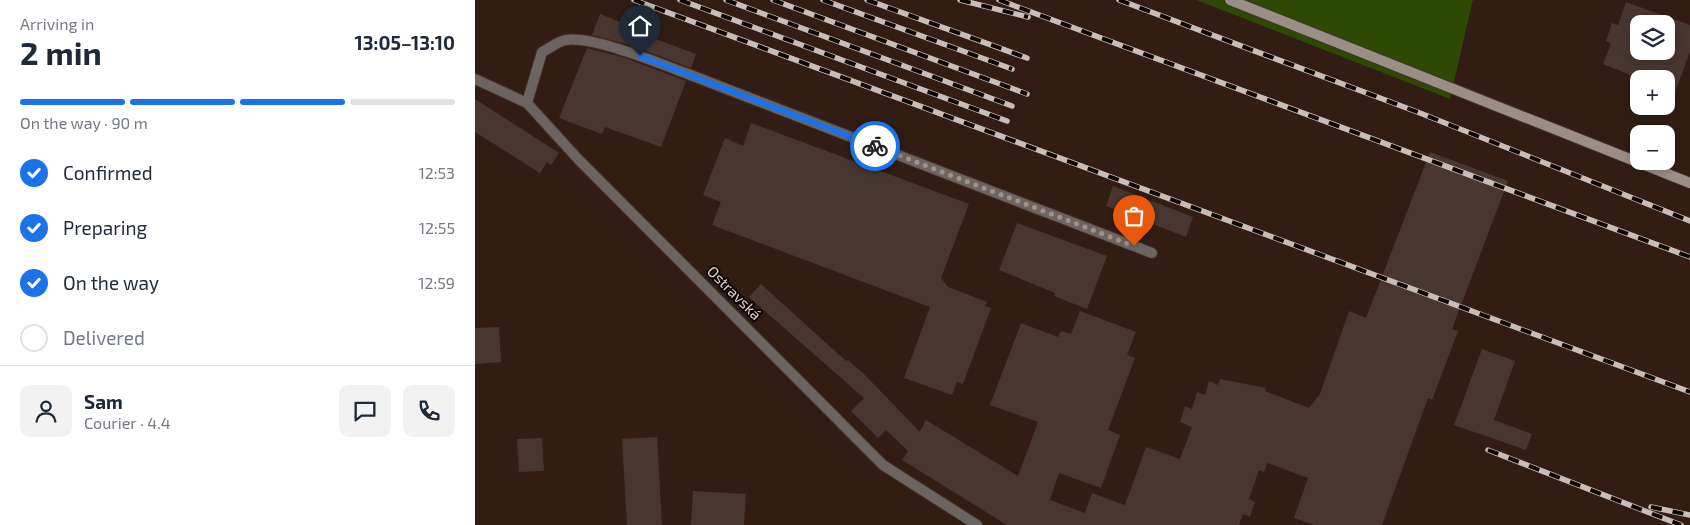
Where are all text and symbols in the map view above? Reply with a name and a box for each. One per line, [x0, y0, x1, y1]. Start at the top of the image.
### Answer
pin [619, 5, 661, 56]
icon: home [626, 12, 654, 40]
text: Arriving in [20, 14, 94, 33]
map controls [1630, 15, 1675, 170]
button: layers [1630, 15, 1675, 60]
text: 13:05–13:10 [355, 31, 455, 54]
text: 2 min [20, 33, 102, 71]
button: + [1630, 70, 1675, 115]
text: On the way · 90 m [20, 113, 148, 132]
courier [850, 121, 900, 171]
button: − [1630, 125, 1675, 170]
icon: bike [861, 132, 889, 160]
icon: check [20, 159, 48, 187]
text: Confirmed [63, 161, 153, 184]
text: 12:53 [418, 163, 455, 182]
pin [1113, 195, 1155, 246]
icon: bag [1120, 202, 1148, 230]
icon: check [20, 214, 48, 242]
text: Preparing [63, 216, 147, 239]
text: 12:55 [419, 218, 455, 237]
street label: Ostravská [704, 262, 765, 323]
icon: check [20, 269, 48, 297]
text: On the way [63, 271, 159, 294]
text: 12:59 [418, 273, 455, 292]
text: Delivered [63, 326, 145, 349]
button: person [20, 385, 72, 437]
button: chat [339, 385, 391, 437]
button: phone [403, 385, 455, 437]
text: Sam [84, 390, 123, 413]
text: Courier · 4.4 [84, 413, 171, 432]

